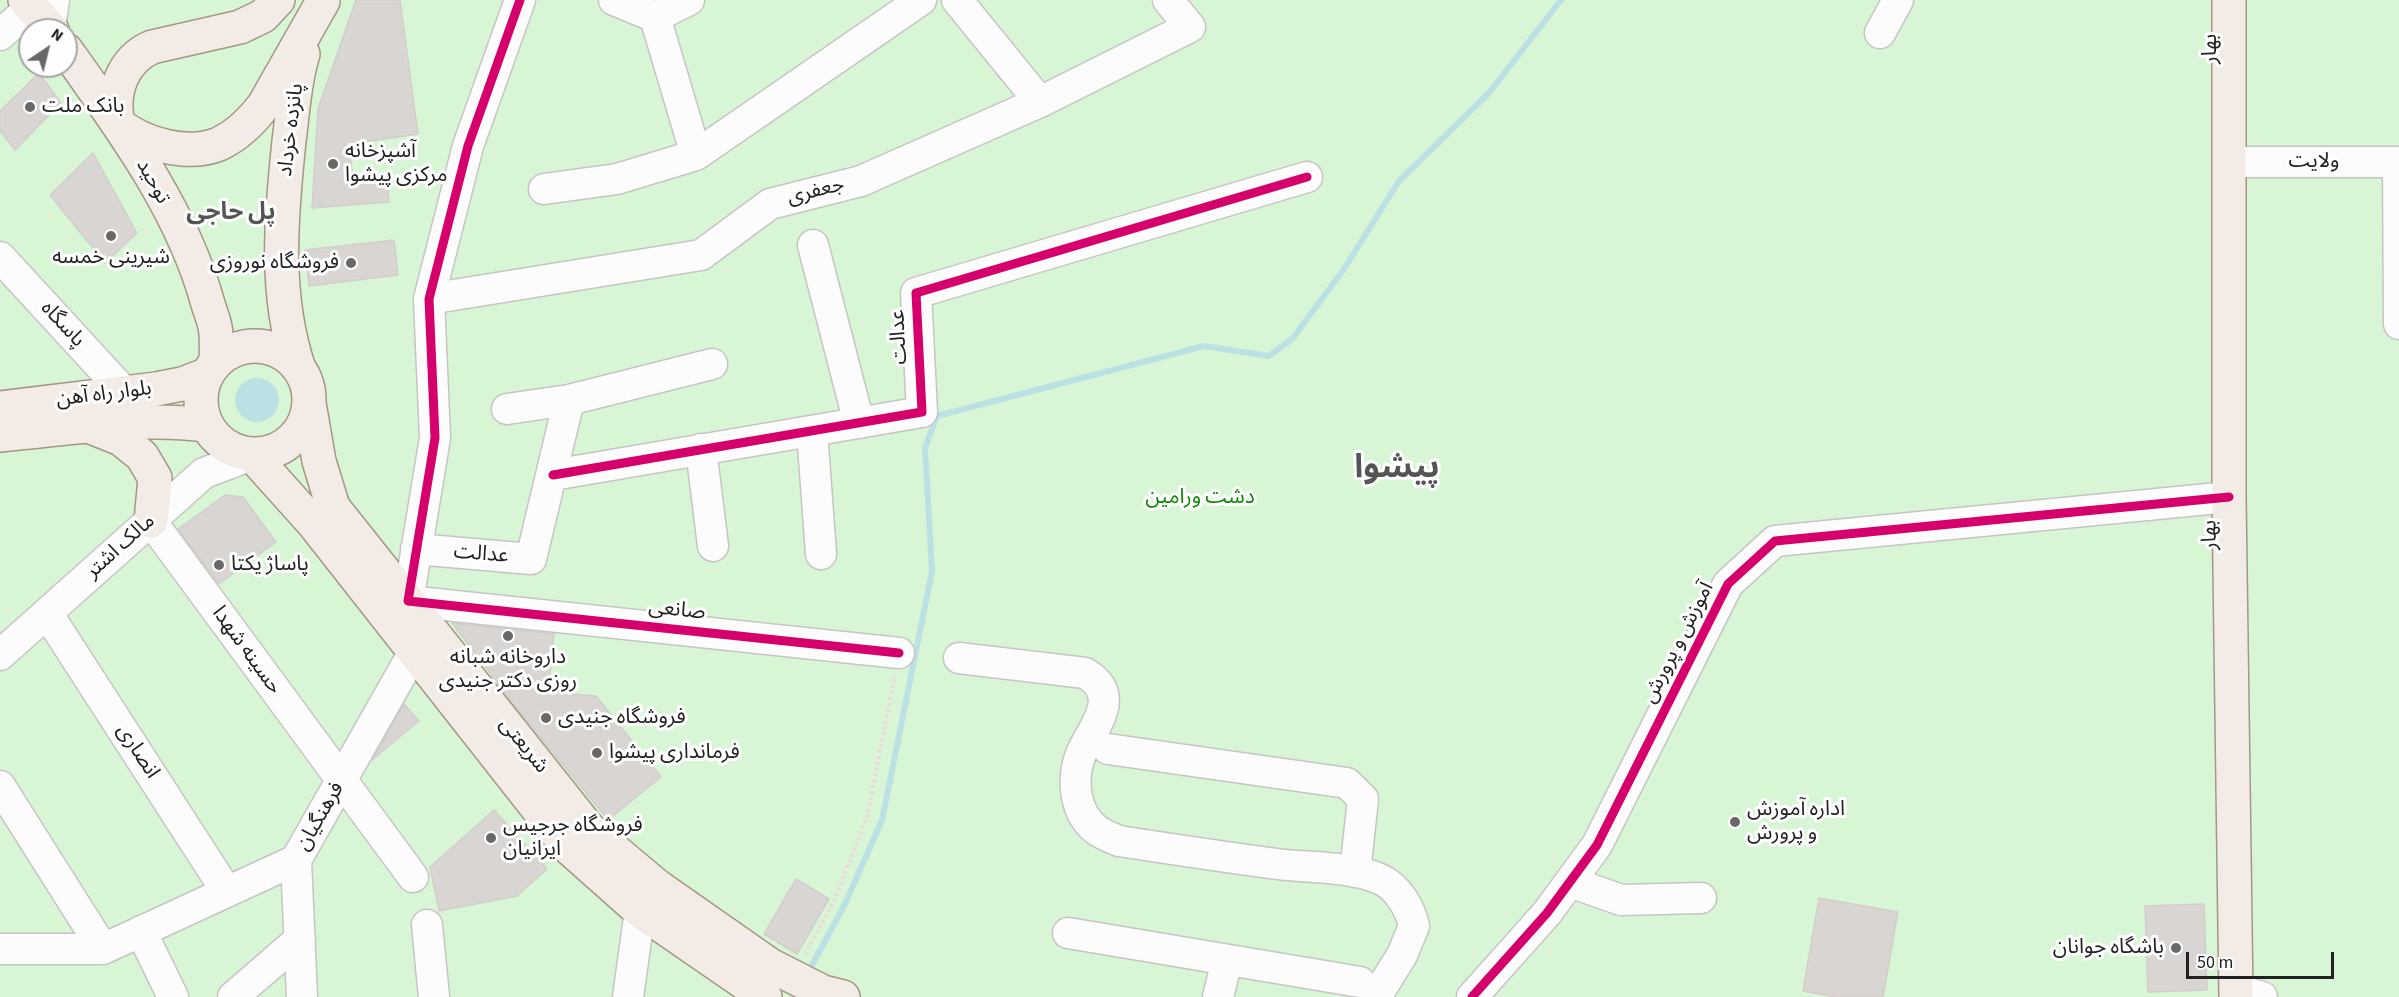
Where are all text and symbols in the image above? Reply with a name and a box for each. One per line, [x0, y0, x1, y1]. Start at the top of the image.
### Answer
north arrow [18, 18, 78, 78]
text: N [47, 23, 68, 47]
street label: بهار [2198, 34, 2224, 64]
street label: پانزده خرداد [274, 82, 310, 178]
place label: بانک ملت [42, 94, 124, 120]
marker: بانک ملت [23, 100, 37, 114]
place label: آشپزخانه مرکزی پیشوا [345, 139, 448, 189]
street label: ولایت [2289, 149, 2339, 175]
street label: توحید [129, 155, 175, 209]
marker: آشپزخانه مرکزی پیشوا [326, 157, 340, 171]
street label: جعفری [785, 173, 847, 211]
district label: پل حاجی [186, 200, 276, 228]
marker: شیرینی خمسه [104, 229, 118, 243]
place label: شیرینی خمسه [52, 245, 170, 271]
place label: فروشگاه نوروزی [210, 250, 339, 276]
marker: فروشگاه نوروزی [344, 256, 358, 270]
street label: پاسگاه [34, 297, 90, 353]
street label: عدالت [886, 309, 914, 365]
street label: بلوار راه آهن [55, 377, 153, 413]
district label: پیشوا [1354, 450, 1440, 490]
park label: دشت ورامین [1145, 485, 1255, 511]
street label: مالک اشتر [81, 509, 161, 585]
street label: بهار [2198, 520, 2224, 550]
street label: عدالت [452, 540, 510, 570]
place label: پاساژ یکتا [231, 552, 309, 578]
marker: پاساژ یکتا [212, 558, 226, 572]
street label: آموزش و پرورش [1638, 578, 1720, 708]
street label: صانعی [647, 595, 707, 627]
street label: حسینه شهدا [206, 602, 286, 700]
marker: داروخانه شبانه روزی دکتر جنیدی [501, 629, 515, 643]
place label: داروخانه شبانه روزی دکتر جنیدی [439, 645, 577, 695]
place label: فروشگاه جنیدی [558, 705, 686, 731]
marker: فروشگاه جنیدی [539, 711, 553, 725]
street label: شریعتی [493, 713, 553, 779]
street label: انصاری [110, 720, 164, 784]
place label: فرمانداری پیشوا [609, 740, 740, 766]
marker: فرمانداری پیشوا [590, 746, 604, 760]
street label: فرهنگیان [291, 778, 351, 856]
place label: اداره آموزش و پرورش [1747, 797, 1845, 847]
place label: فروشگاه جرجیس ایرانیان [503, 813, 643, 863]
marker: اداره آموزش و پرورش [1728, 815, 1742, 829]
marker: فروشگاه جرجیس ایرانیان [484, 831, 498, 845]
place label: باشگاه جوانان [2053, 935, 2164, 961]
scale bar [2189, 940, 2338, 978]
marker: باشگاه جوانان [2169, 941, 2183, 955]
text: 50 m [2197, 950, 2233, 975]

